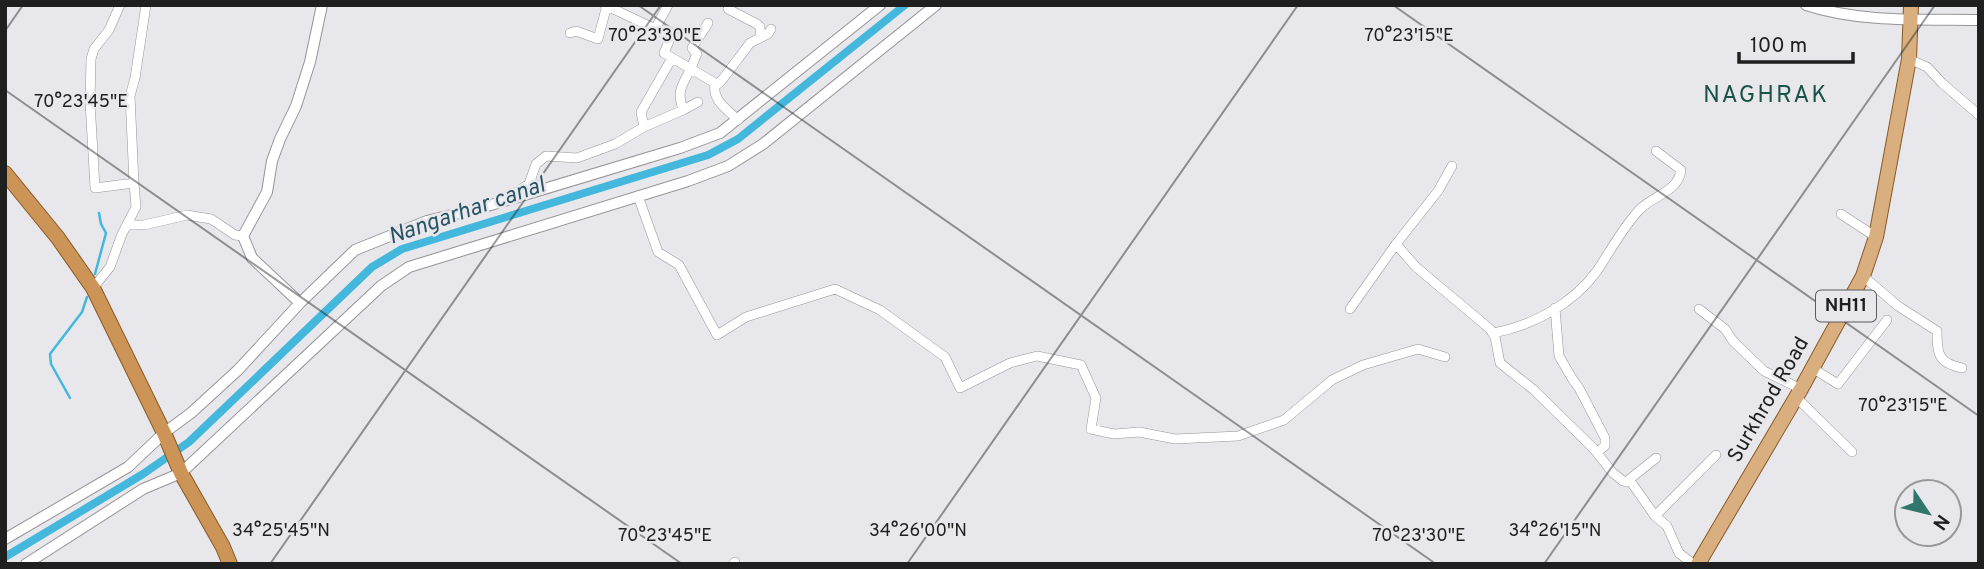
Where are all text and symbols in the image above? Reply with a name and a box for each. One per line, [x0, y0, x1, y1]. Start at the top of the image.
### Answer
scale bar [1739, 21, 1853, 65]
text: 70°23'30"E [608, 25, 702, 48]
text: 70°23'15"E [1364, 25, 1454, 48]
text: 100 m [1750, 33, 1807, 60]
district label: NAGHRAK [1703, 81, 1829, 111]
text: 70°23'45"E [34, 91, 128, 114]
water label: Nangarhar canal [385, 171, 550, 252]
road number: NH11 [1816, 290, 1876, 322]
street label: Surkhrod Road [1722, 332, 1816, 468]
text: 70°23'15"E [1858, 395, 1948, 418]
north arrow [1893, 478, 1963, 548]
text: N [1927, 509, 1954, 534]
text: 34°25'45"N [232, 520, 330, 543]
text: 34°26'00"N [869, 520, 967, 543]
text: 34°26'15"N [1509, 520, 1601, 543]
text: 70°23'45"E [618, 525, 712, 548]
text: 70°23'30"E [1372, 525, 1466, 548]

